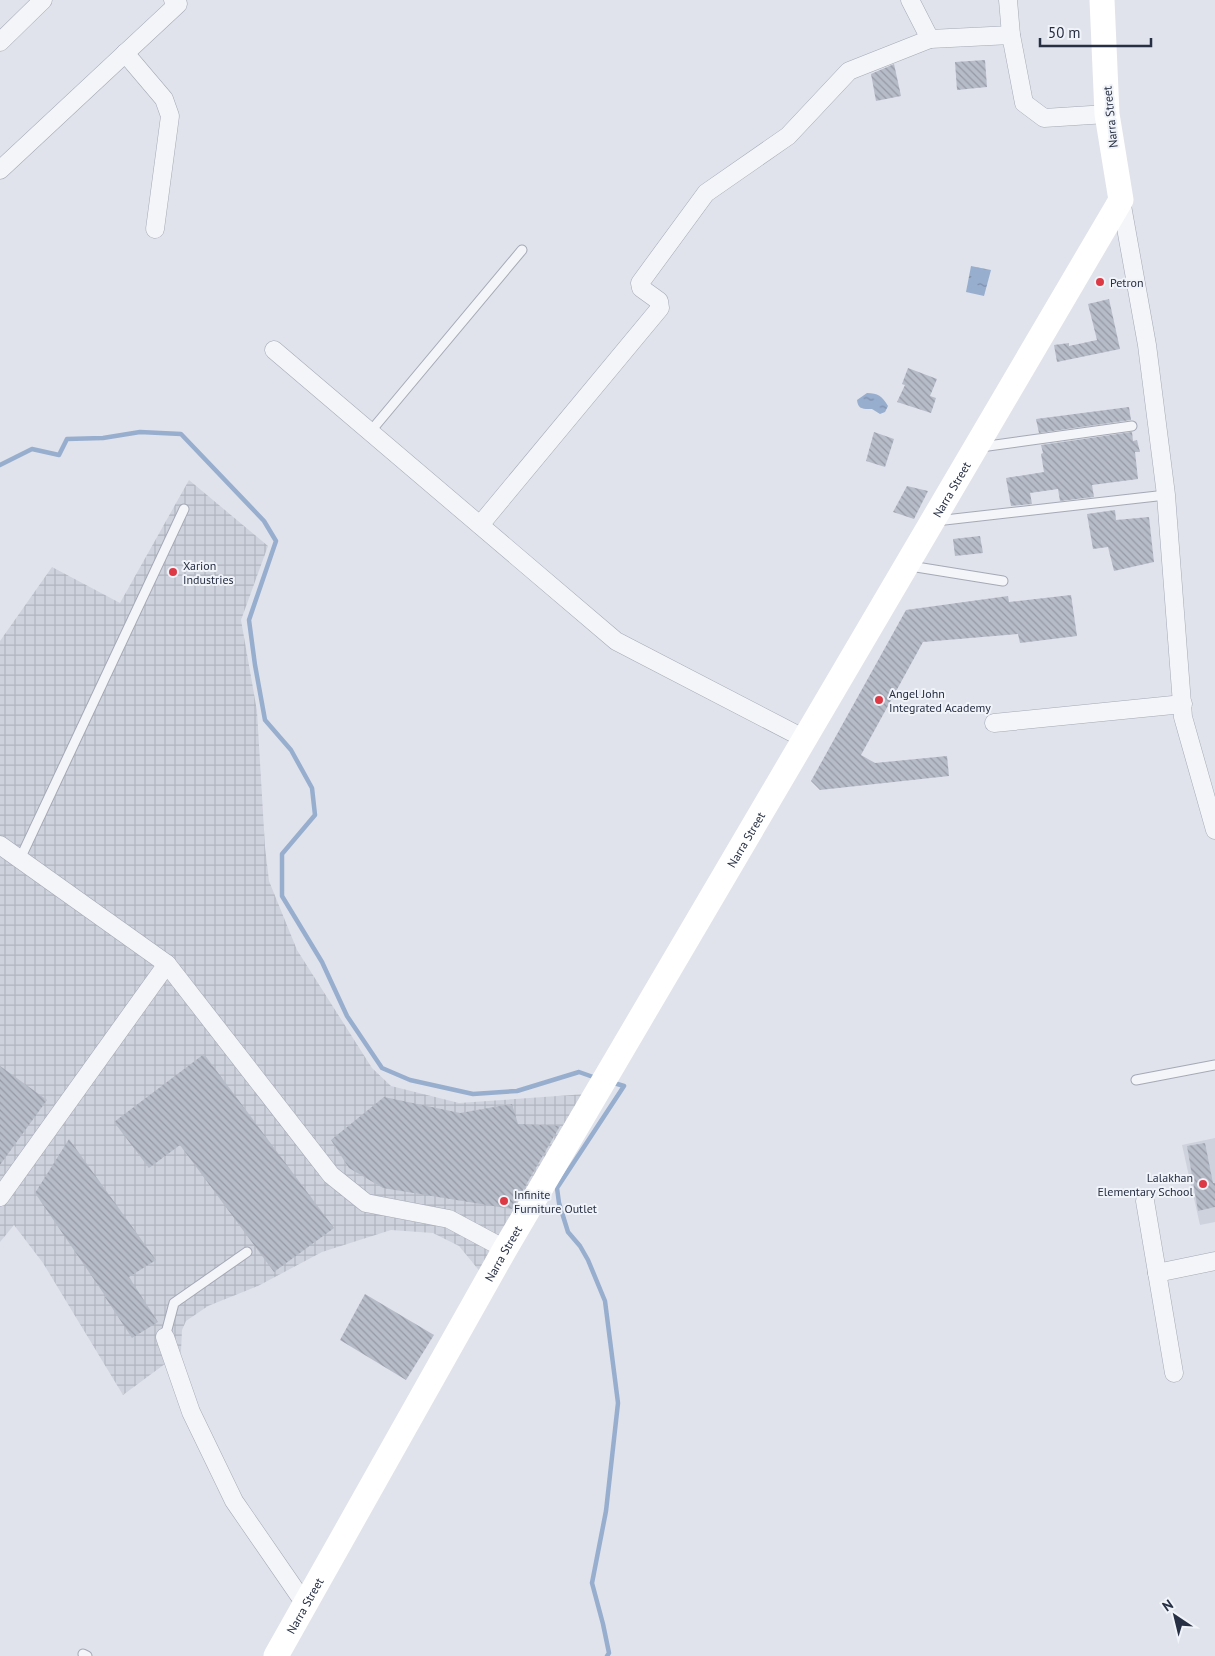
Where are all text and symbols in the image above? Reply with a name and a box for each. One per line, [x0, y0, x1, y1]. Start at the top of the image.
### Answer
scale bar [1040, 15, 1151, 47]
text: 50 m [1048, 23, 1081, 42]
street label: Narra Street [1099, 85, 1121, 149]
place label: Petron [1110, 275, 1144, 290]
marker: Petron [1094, 276, 1106, 288]
street label: Narra Street [929, 459, 973, 520]
place label: Xarion Industries [183, 558, 234, 587]
marker: Xarion Industries [167, 566, 179, 578]
place label: Angel John Integrated Academy [889, 686, 991, 715]
marker: Angel John Integrated Academy [873, 694, 885, 706]
street label: Narra Street [723, 809, 768, 870]
place label: Lalakhan Elementary School [1097, 1170, 1193, 1199]
marker: Lalakhan Elementary School [1197, 1178, 1209, 1190]
place label: Infinite Furniture Outlet [514, 1187, 597, 1216]
marker: Infinite Furniture Outlet [498, 1195, 510, 1207]
street label: Narra Street [481, 1223, 525, 1284]
street label: Narra Street [283, 1575, 326, 1636]
north arrow [1150, 1591, 1200, 1641]
text: N [1159, 1595, 1176, 1615]

